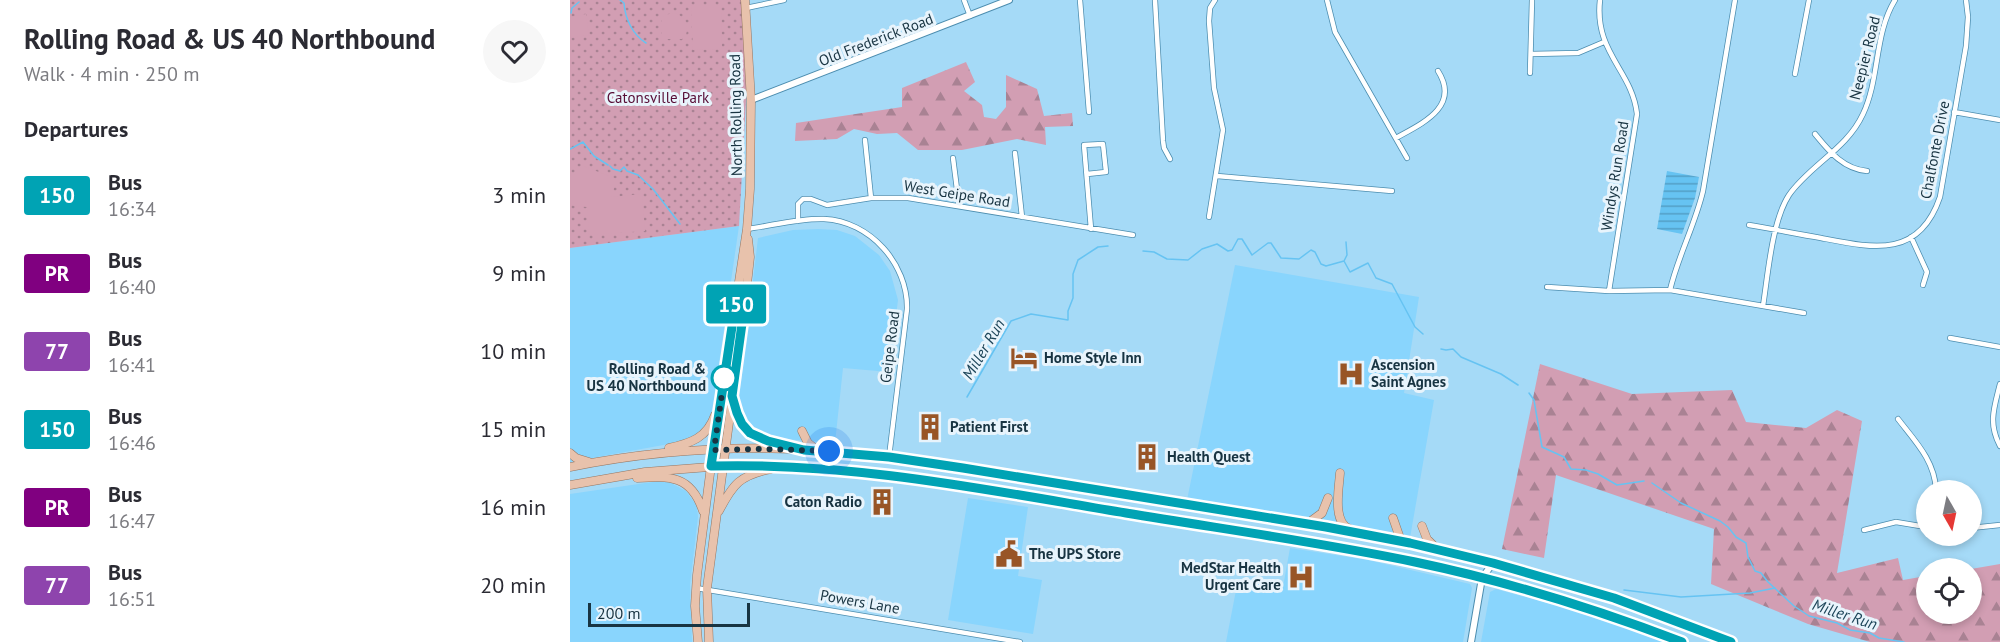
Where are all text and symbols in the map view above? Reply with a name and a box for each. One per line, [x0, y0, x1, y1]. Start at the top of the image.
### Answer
street label: Old Frederick Road [816, 9, 936, 70]
street label: Neepier Road [1845, 14, 1884, 102]
text: Rolling Road & US 40 Northbound [24, 20, 435, 57]
button: heart [483, 20, 546, 83]
street label: North Rolling Road [725, 54, 746, 176]
text: Walk · 4 min · 250 m [24, 61, 200, 87]
park label: Catonsville Park [607, 88, 710, 107]
street label: Chalfonte Drive [1916, 99, 1953, 201]
text: Departures [24, 115, 128, 143]
street label: Windys Run Road [1596, 120, 1633, 232]
text: Bus [108, 168, 142, 196]
street label: West Geipe Road [903, 176, 1011, 211]
text: 3 min [492, 181, 546, 209]
text: 150 [39, 182, 75, 209]
text: 16:34 [108, 196, 156, 222]
text: Bus [108, 246, 142, 274]
text: 9 min [492, 259, 546, 287]
text: PR [45, 260, 69, 287]
text: 16:40 [108, 274, 156, 300]
line badge: 150 [702, 284, 771, 324]
text: 150 [718, 291, 754, 318]
street label: Geipe Road [876, 310, 903, 384]
water label: Miller Run [957, 315, 1009, 383]
text: Bus [108, 324, 142, 352]
text: 10 min [480, 337, 546, 365]
text: 77 [45, 338, 69, 365]
hotel icon: Home Style Inn [1009, 343, 1039, 373]
place label: Home Style Inn [1044, 348, 1142, 367]
text: 16:41 [108, 352, 156, 378]
place label: Ascension Saint Agnes [1371, 355, 1446, 391]
place label: Rolling Road & US 40 Northbound [587, 359, 706, 395]
hospital icon: Ascension Saint Agnes [1336, 359, 1366, 389]
marker: Rolling Road & US 40 Northbound [711, 365, 737, 391]
text: Bus [108, 402, 142, 430]
building icon: Patient First [915, 412, 945, 442]
text: 15 min [480, 415, 546, 443]
text: 150 [39, 416, 75, 443]
place label: Patient First [950, 417, 1029, 436]
text: 16:46 [108, 430, 156, 456]
your location [814, 436, 844, 466]
building icon: Health Quest [1132, 442, 1162, 472]
place label: Health Quest [1167, 447, 1251, 466]
text: Bus [108, 480, 142, 508]
north arrow [1916, 480, 1982, 546]
map controls [1916, 480, 1982, 624]
building icon: Caton Radio [867, 487, 897, 517]
place label: Caton Radio [785, 492, 862, 511]
text: 16 min [480, 493, 546, 521]
text: PR [45, 494, 69, 521]
text: 16:47 [108, 508, 156, 534]
public building icon: The UPS Store [994, 539, 1024, 569]
place label: The UPS Store [1029, 544, 1121, 563]
text: Bus [108, 558, 142, 586]
place label: MedStar Health Urgent Care [1181, 558, 1281, 594]
button: locate [1916, 558, 1982, 624]
hospital icon: MedStar Health Urgent Care [1286, 562, 1316, 592]
text: 20 min [480, 571, 546, 599]
text: 77 [45, 572, 69, 599]
street label: Powers Lane [819, 585, 901, 618]
text: 16:51 [108, 586, 156, 612]
water label: Miller Run [1810, 594, 1880, 634]
scale bar [588, 600, 750, 628]
text: 200 m [597, 603, 640, 623]

